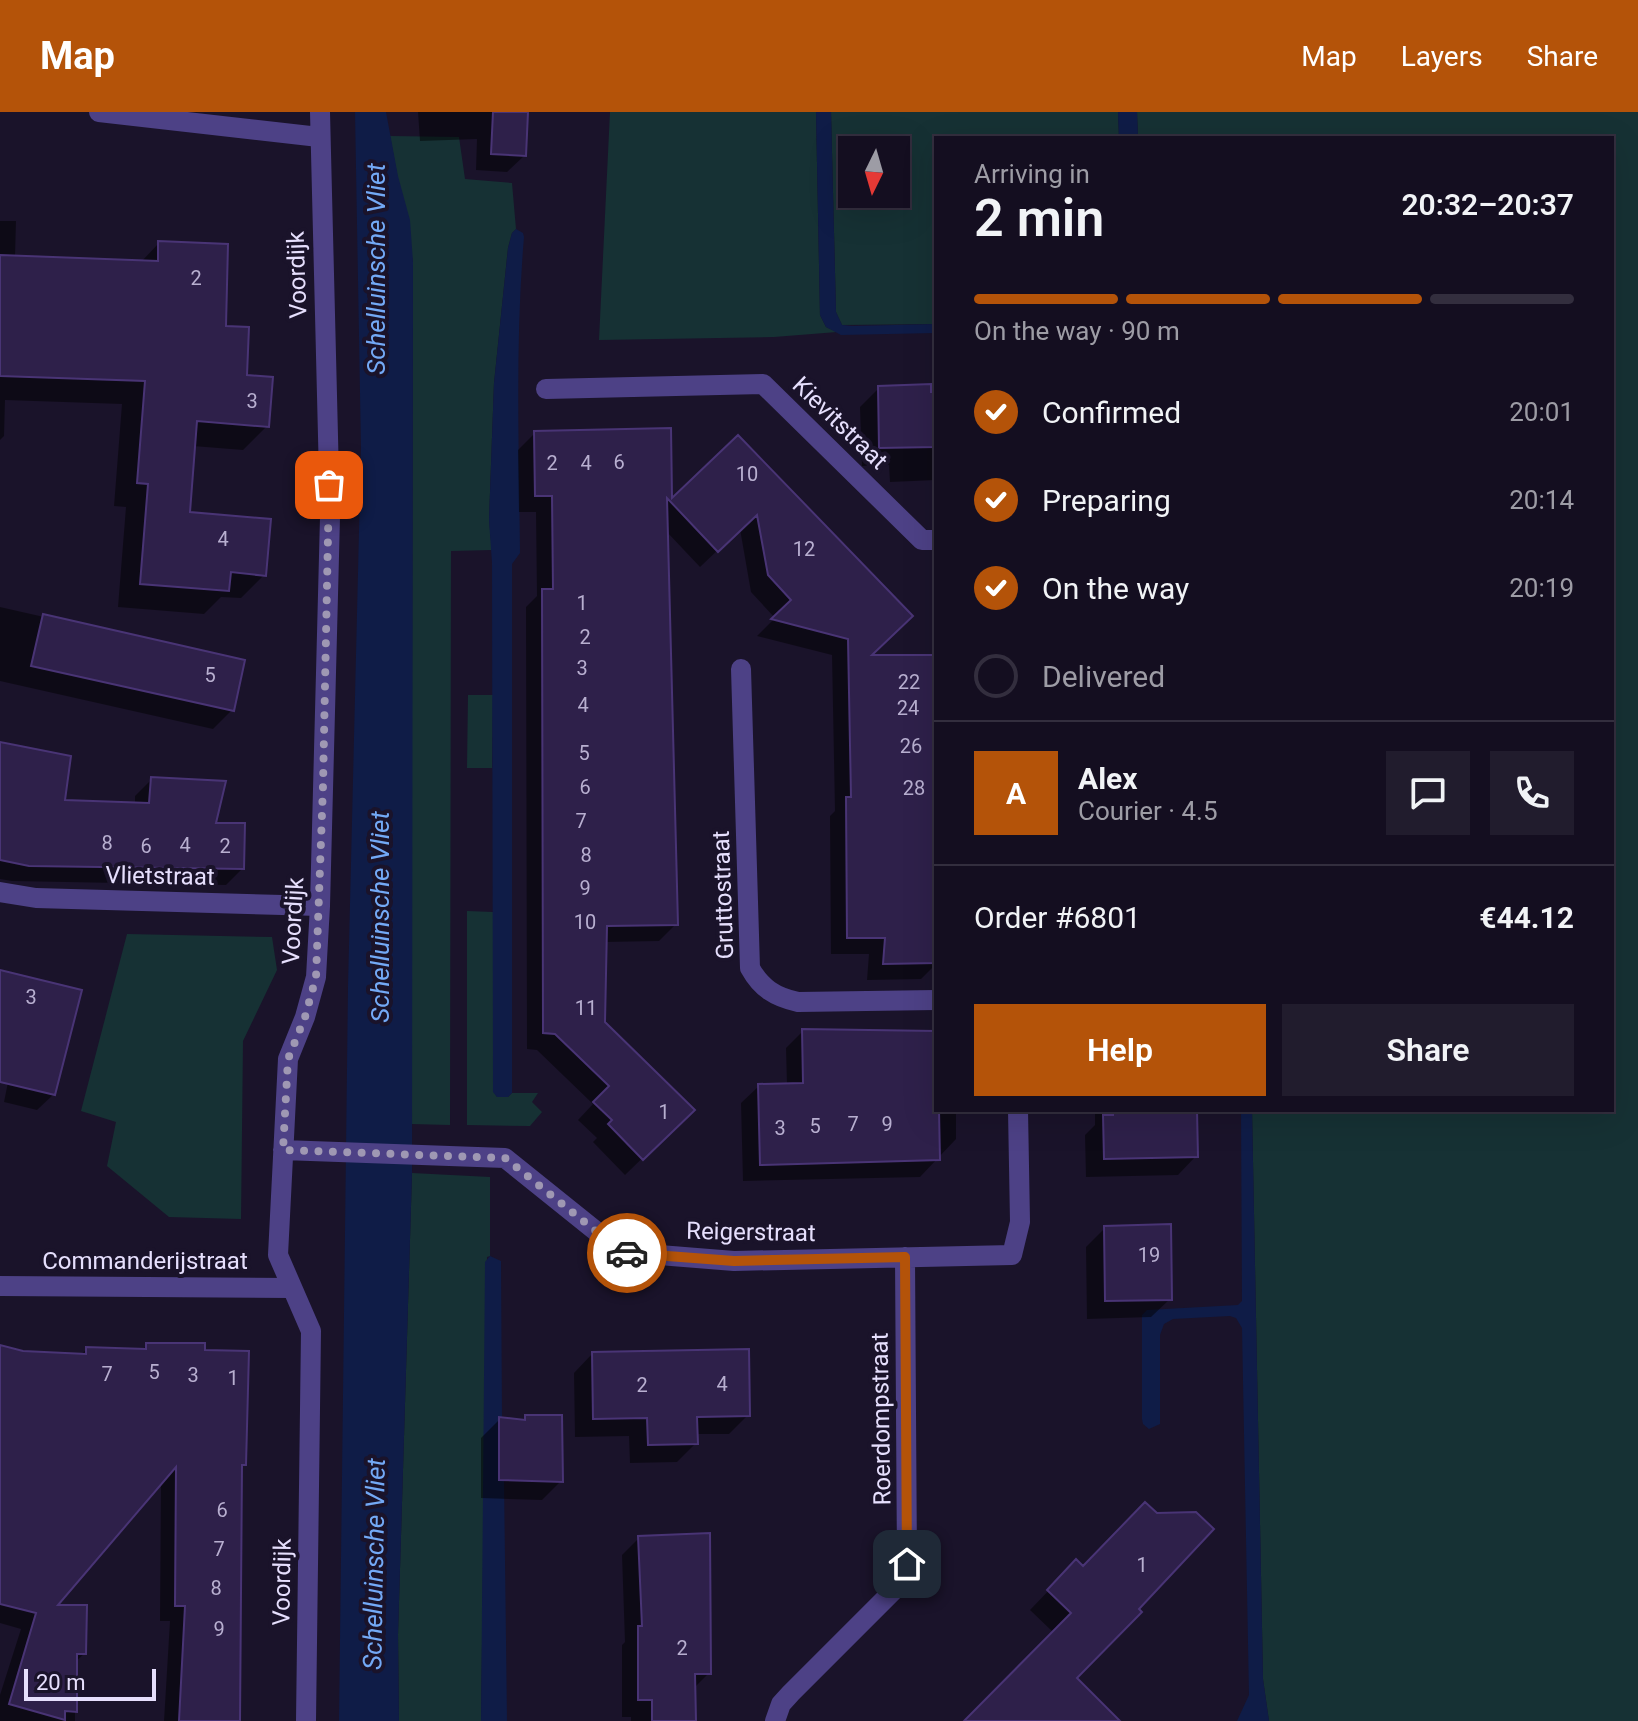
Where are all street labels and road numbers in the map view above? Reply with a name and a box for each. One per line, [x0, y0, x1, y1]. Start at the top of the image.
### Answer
street label: Voordijk [281, 230, 313, 319]
street label: Kievitstraat [787, 371, 893, 475]
street label: Gruttostraat [707, 830, 739, 960]
street label: Vlietstraat [105, 861, 215, 891]
street label: Voordijk [277, 876, 309, 965]
street label: Reigerstraat [686, 1217, 816, 1247]
street label: Commanderijstraat [42, 1247, 248, 1275]
street label: Roerdompstraat [865, 1332, 897, 1506]
street label: Voordijk [267, 1537, 297, 1626]

